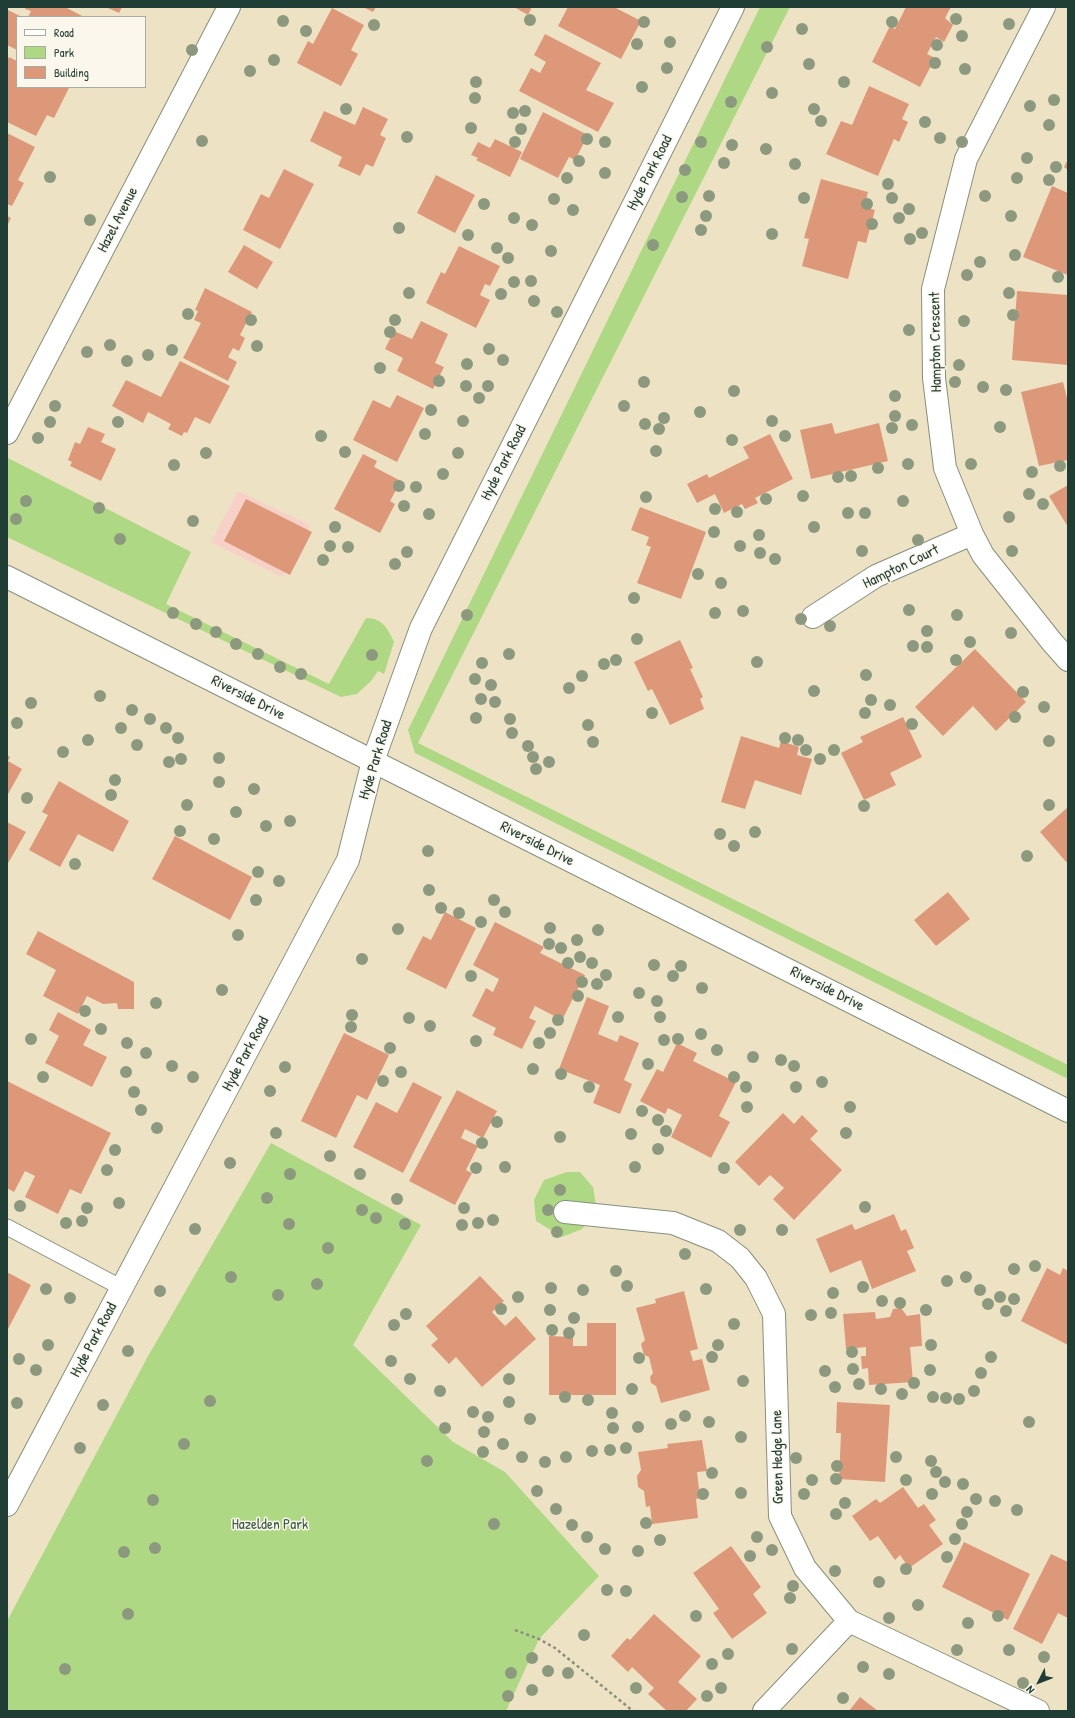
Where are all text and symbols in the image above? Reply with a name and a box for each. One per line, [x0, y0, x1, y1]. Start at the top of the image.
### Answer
legend [16, 16, 146, 88]
text: Road [54, 24, 74, 41]
text: Park [54, 44, 74, 61]
text: Building [54, 64, 89, 81]
street label: Hyde Park Road [623, 132, 677, 214]
street label: Hazel Avenue [94, 184, 142, 256]
street label: Hampton Crescent [926, 292, 946, 392]
street label: Hyde Park Road [477, 422, 531, 504]
street label: Hampton Court [860, 541, 942, 593]
street label: Riverside Drive [208, 672, 288, 724]
street label: Hyde Park Road [355, 718, 397, 802]
street label: Riverside Drive [497, 818, 577, 870]
street label: Riverside Drive [787, 963, 867, 1015]
street label: Hyde Park Road [219, 1014, 273, 1094]
street label: Hyde Park Road [67, 1300, 121, 1380]
street label: Green Hedge Lane [768, 1410, 788, 1504]
park label: Hazelden Park [232, 1516, 308, 1534]
north arrow [1019, 1662, 1059, 1702]
text: N [1023, 1683, 1037, 1697]

